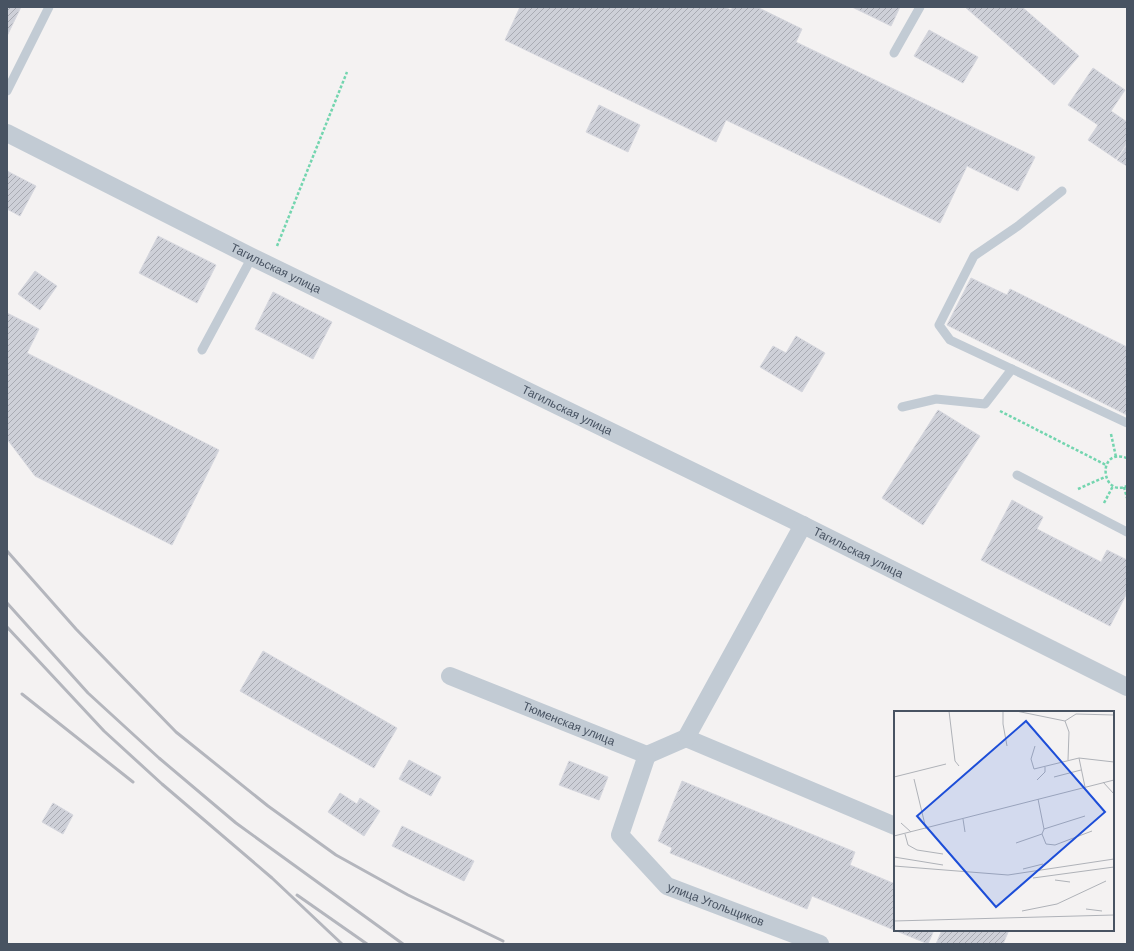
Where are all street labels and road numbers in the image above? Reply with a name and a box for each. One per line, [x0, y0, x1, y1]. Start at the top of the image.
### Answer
street label: Тагильская улица [228, 240, 324, 297]
street label: Тагильская улица [520, 382, 615, 438]
street label: Тагильская улица [811, 524, 906, 581]
street label: Тюменская улица [521, 699, 617, 749]
street label: улица Угольщиков [665, 880, 766, 929]

